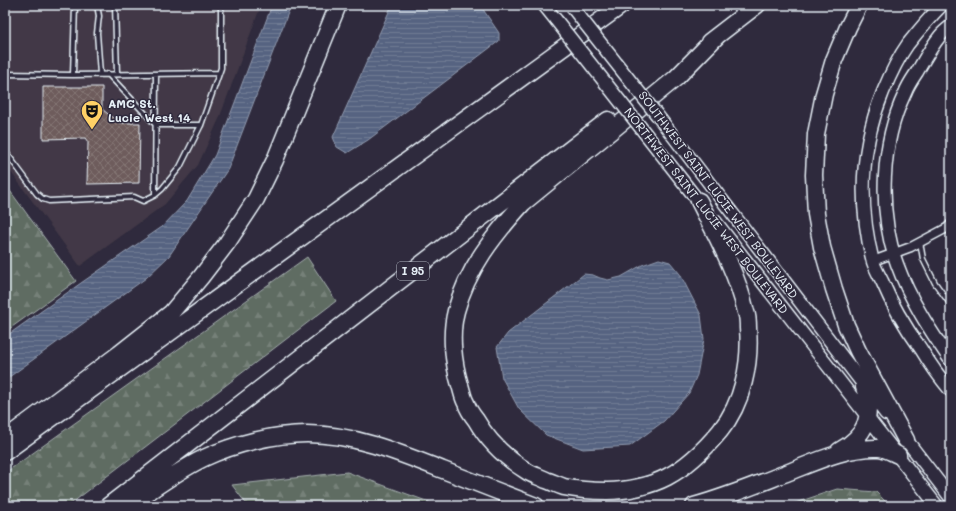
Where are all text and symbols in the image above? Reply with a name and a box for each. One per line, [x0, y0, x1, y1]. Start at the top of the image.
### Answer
street label: SOUTHWEST SAINT LUCIE WEST BOULEVARD [635, 87, 802, 301]
place label: AMC St. Lucie West 14 [108, 95, 191, 125]
theatre icon: AMC St. Lucie West 14 [79, 98, 105, 131]
street label: NORTHWEST SAINT LUCIE WEST BOULEVARD [621, 104, 792, 317]
road number: I 95 [397, 262, 429, 280]

